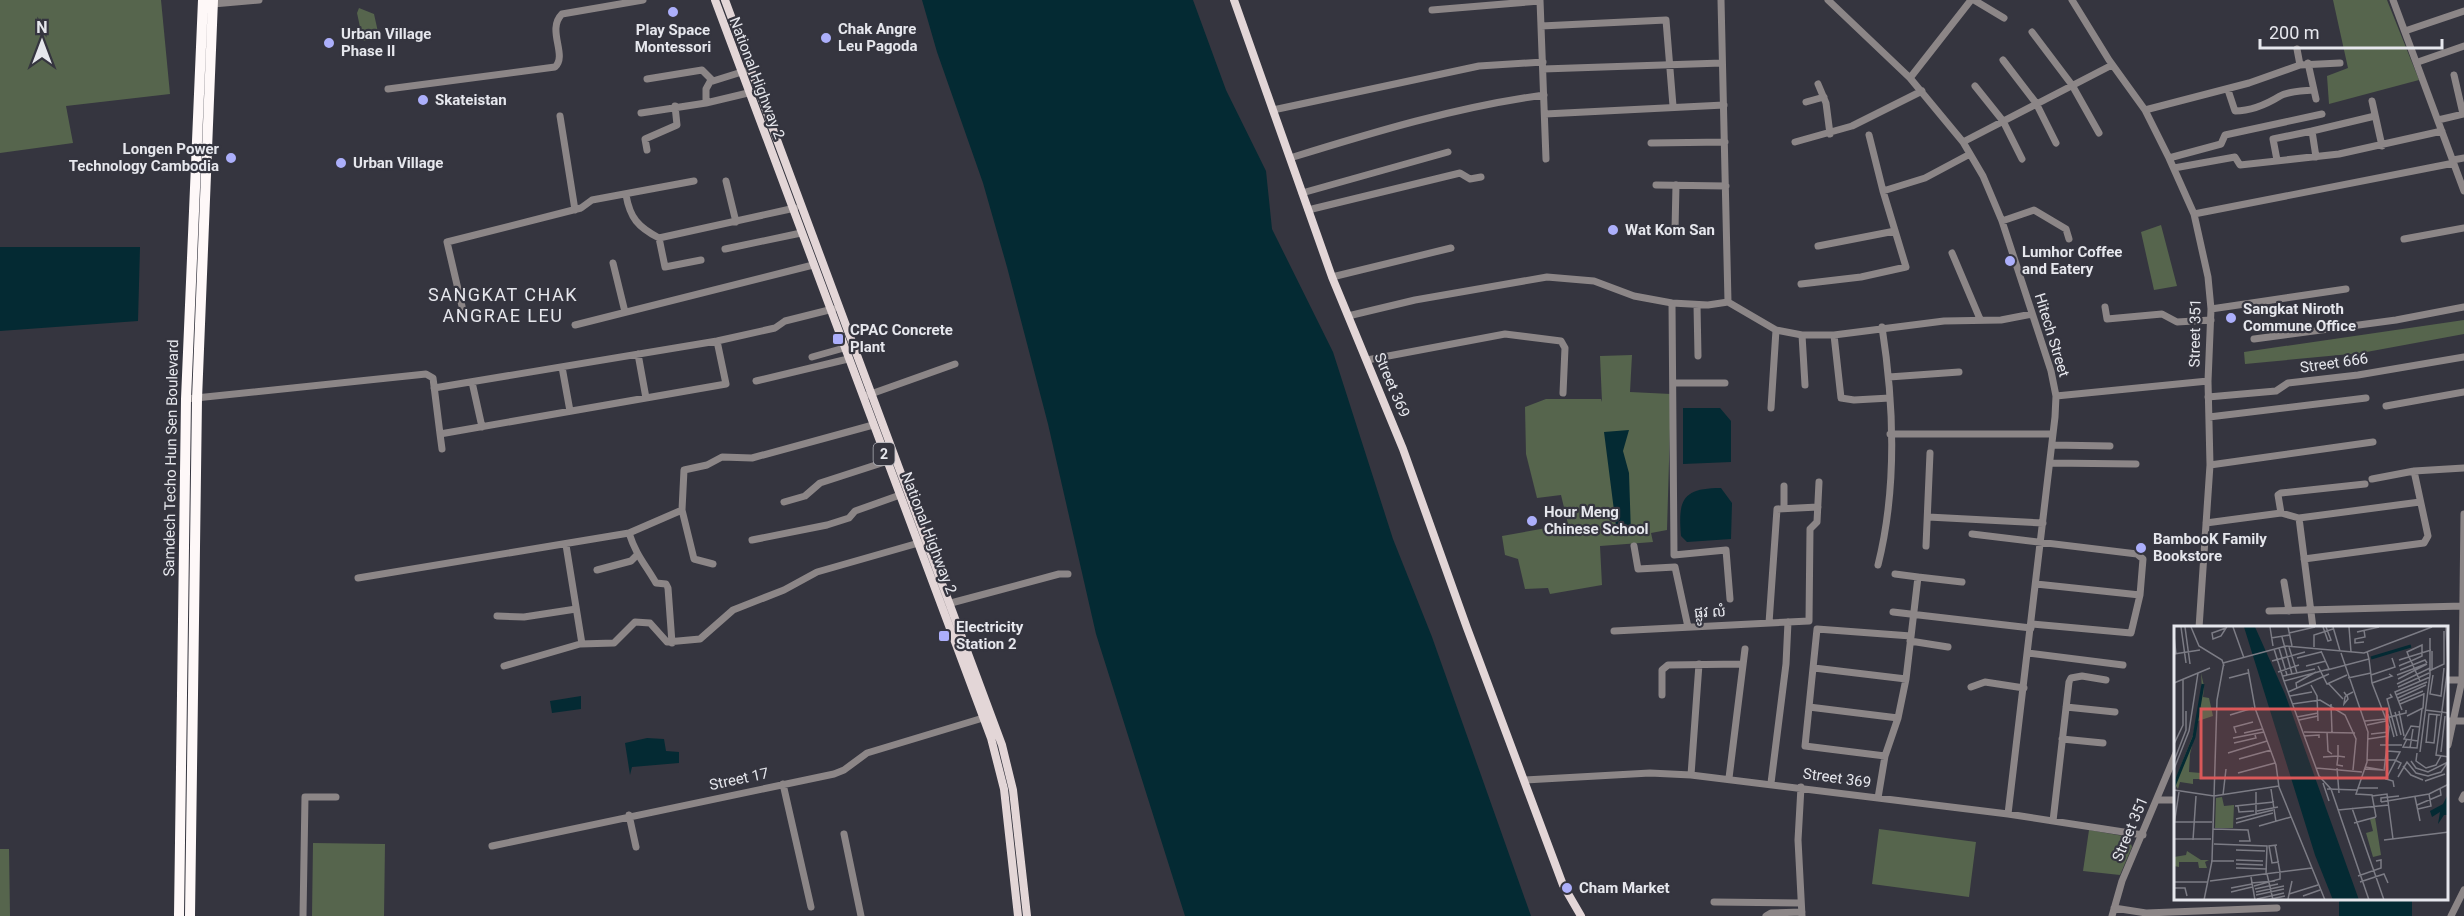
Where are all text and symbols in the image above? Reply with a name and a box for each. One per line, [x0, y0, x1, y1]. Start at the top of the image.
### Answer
marker: Play Space Montessori [666, 5, 680, 19]
north arrow [12, 12, 72, 72]
scale bar [2260, 12, 2442, 50]
street label: National Highway 2 [725, 14, 789, 142]
text: N [36, 18, 48, 37]
place label: Chak Angre Leu Pagoda [838, 20, 917, 55]
place label: Play Space Montessori [635, 21, 711, 56]
text: 200 m [2269, 22, 2320, 43]
place label: Urban Village Phase II [341, 25, 431, 60]
marker: Chak Angre Leu Pagoda [819, 31, 833, 45]
marker: Urban Village Phase II [322, 36, 336, 50]
place label: Skateistan [435, 91, 507, 109]
marker: Skateistan [416, 93, 430, 107]
place label: Longen Power Technology Cambodia [69, 140, 219, 175]
marker: Longen Power Technology Cambodia [224, 151, 238, 165]
place label: Urban Village [353, 154, 443, 172]
marker: Urban Village [334, 156, 348, 170]
place label: Wat Kom San [1625, 221, 1715, 239]
marker: Wat Kom San [1606, 223, 1620, 237]
place label: Lumhor Coffee and Eatery [2022, 243, 2122, 278]
marker: Lumhor Coffee and Eatery [2003, 254, 2017, 268]
district label: SANGKAT CHAK ANGRAE LEU [428, 284, 578, 326]
street label: Hitech Street [2031, 291, 2073, 379]
street label: Street 351 [2185, 299, 2205, 367]
place label: Sangkat Niroth Commune Office [2243, 300, 2356, 335]
marker: Sangkat Niroth Commune Office [2224, 311, 2238, 325]
place label: CPAC Concrete Plant [850, 321, 953, 356]
marker: CPAC Concrete Plant [831, 332, 845, 346]
street label: Samdech Techo Hun Sen Boulevard [160, 339, 182, 577]
street label: Street 666 [2299, 349, 2369, 377]
street label: Street 369 [1370, 350, 1414, 420]
road number: 2 [874, 443, 894, 465]
street label: National Highway 2 [897, 469, 961, 597]
place label: Hour Meng Chinese School [1544, 503, 1649, 538]
marker: Hour Meng Chinese School [1525, 514, 1539, 528]
place label: BambooK Family Bookstore [2153, 530, 2267, 565]
marker: BambooK Family Bookstore [2134, 541, 2148, 555]
street label: ផ្លូវ លំ [1694, 602, 1727, 626]
place label: Electricity Station 2 [956, 618, 1024, 653]
inset map [2174, 626, 2449, 901]
marker: Electricity Station 2 [937, 629, 951, 643]
street label: Street 17 [708, 764, 770, 794]
street label: Street 369 [1802, 764, 1872, 792]
street label: Street 351 [2108, 794, 2152, 864]
place label: Cham Market [1579, 879, 1670, 897]
marker: Cham Market [1560, 881, 1574, 895]

